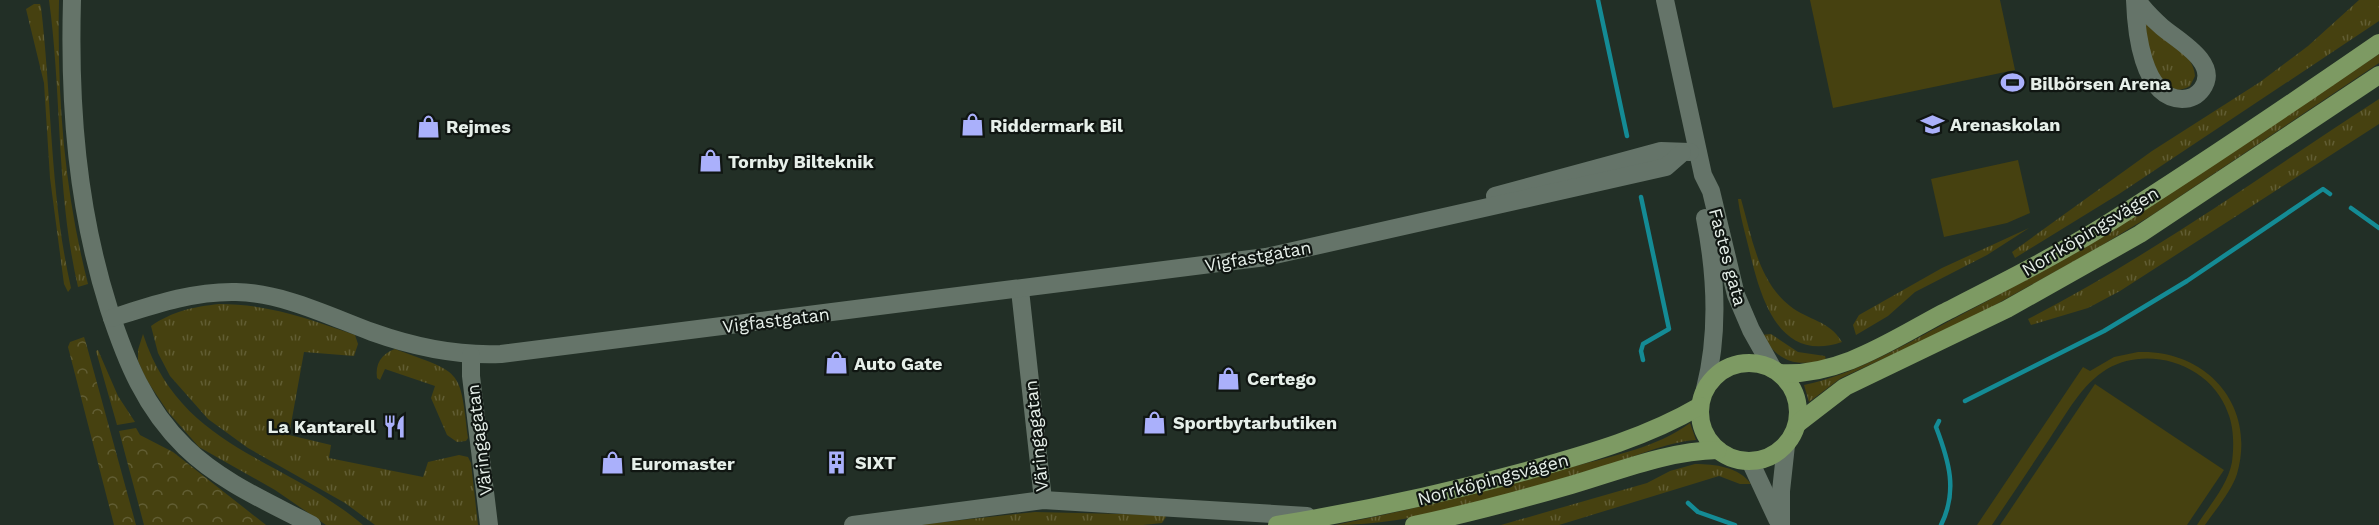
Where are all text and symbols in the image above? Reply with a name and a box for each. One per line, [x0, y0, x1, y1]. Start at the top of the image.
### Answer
sports icon: Bilbörsen Arena [1999, 70, 2025, 96]
place label: Bilbörsen Arena [2030, 73, 2171, 94]
school or university icon: Arenaskolan [1919, 111, 1945, 137]
shop icon: Riddermark Bil [959, 112, 985, 138]
shop icon: Rejmes [415, 113, 441, 139]
place label: Arenaskolan [1950, 114, 2061, 135]
place label: Riddermark Bil [990, 115, 1123, 136]
place label: Rejmes [446, 116, 511, 137]
shop icon: Tornby Bilteknik [697, 148, 723, 174]
place label: Tornby Bilteknik [728, 151, 874, 172]
street label: Norrköpingsvägen [2018, 182, 2162, 280]
street label: Fastes gata [1705, 206, 1751, 308]
street label: Vigfastgatan [1203, 236, 1313, 276]
street label: Vigfastgatan [721, 303, 831, 337]
shop icon: Auto Gate [823, 350, 849, 376]
place label: Auto Gate [854, 353, 942, 374]
shop icon: Certego [1216, 365, 1242, 391]
place label: Certego [1247, 368, 1317, 389]
street label: Väringagatan [1020, 379, 1052, 493]
street label: Väringagatan [462, 383, 496, 497]
shop icon: Sportbytarbutiken [1142, 409, 1168, 435]
place label: Sportbytarbutiken [1173, 412, 1337, 433]
restaurant icon: La Kantarell [381, 413, 407, 439]
place label: La Kantarell [268, 416, 376, 437]
building icon: SIXT [824, 449, 850, 475]
street label: Norrköpingsvägen [1415, 449, 1571, 509]
shop icon: Euromaster [600, 450, 626, 476]
place label: SIXT [855, 452, 896, 473]
place label: Euromaster [631, 453, 735, 474]

